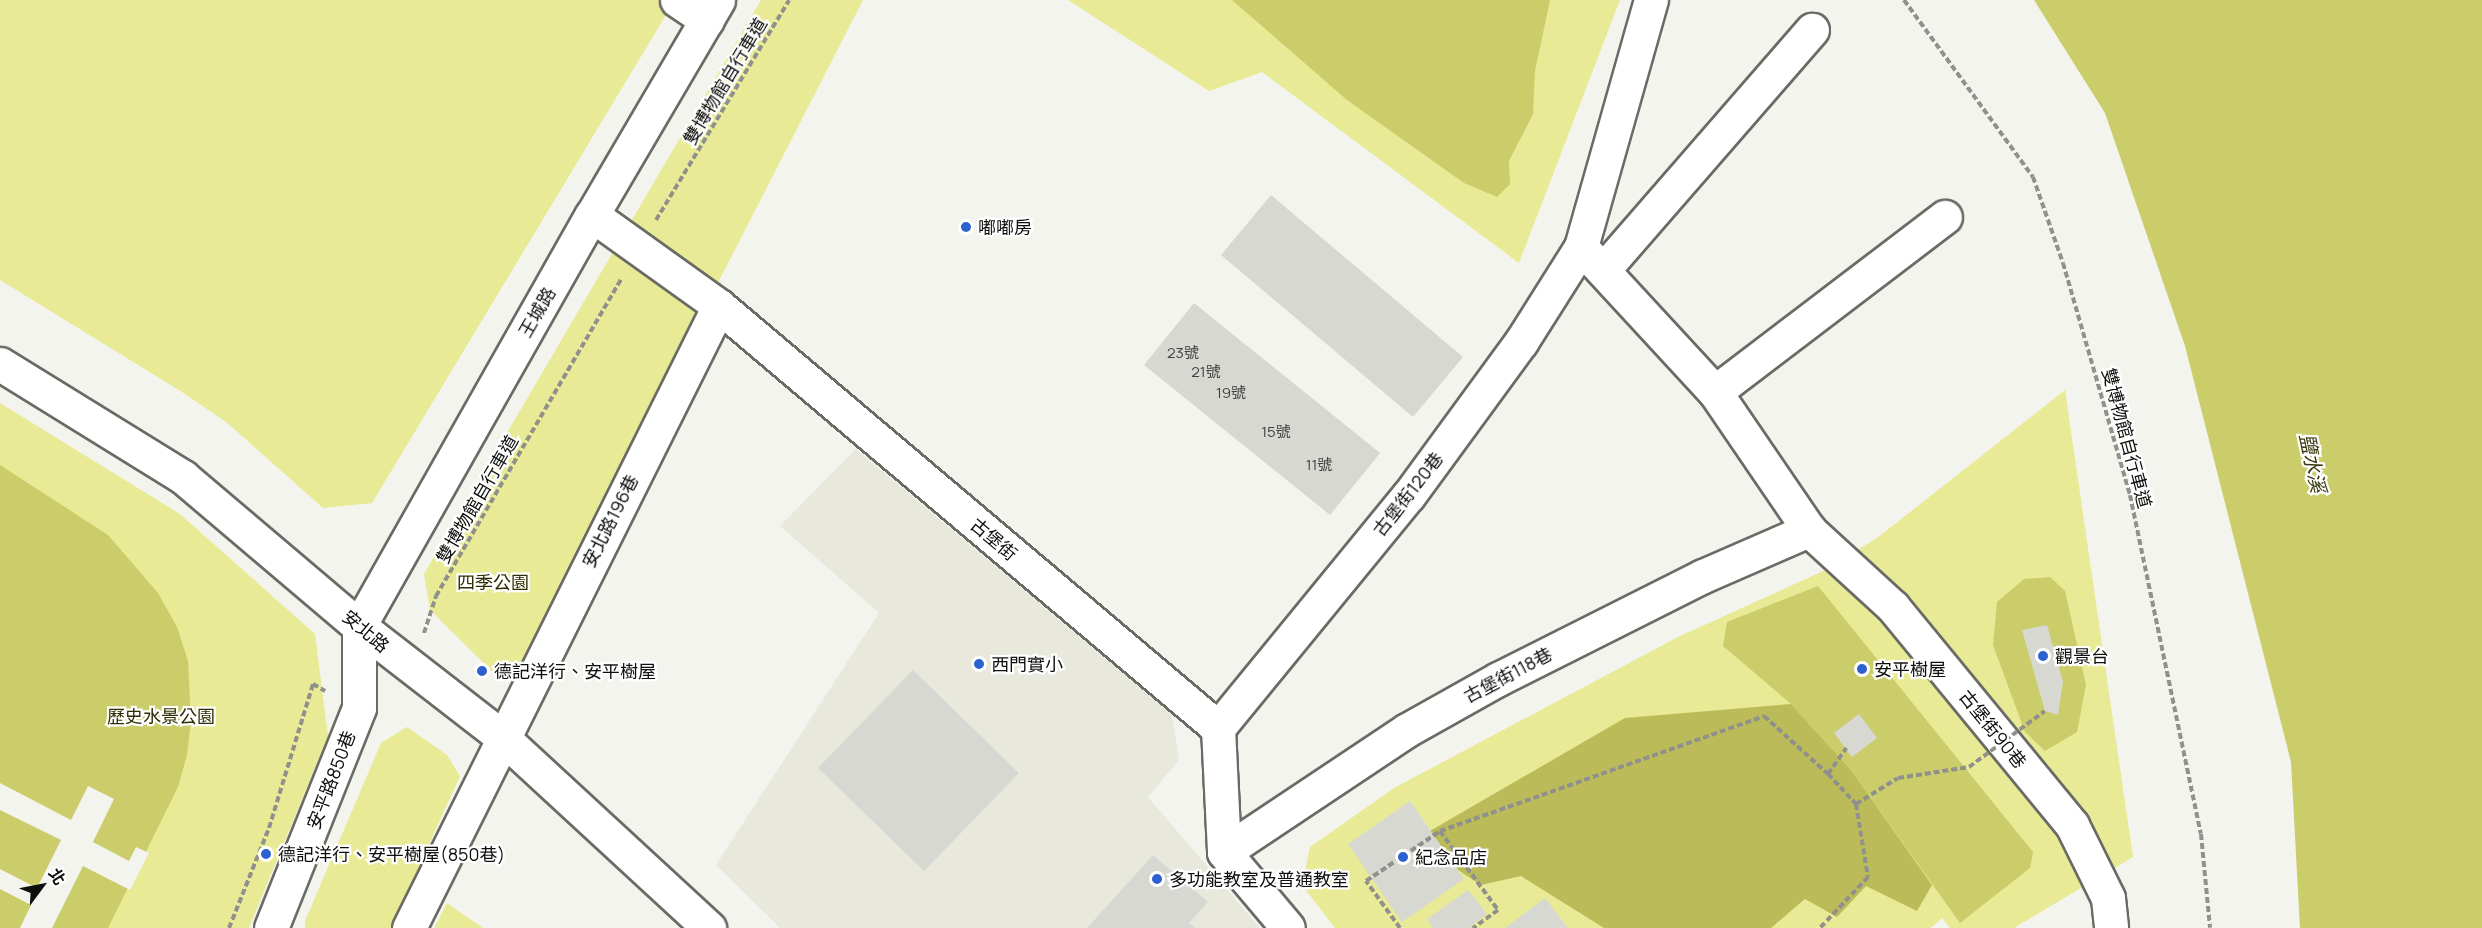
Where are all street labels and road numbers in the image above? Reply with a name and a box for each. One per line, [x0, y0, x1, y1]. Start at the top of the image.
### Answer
street label: 雙博物館自行車道 [679, 14, 771, 148]
street label: 王城路 [514, 283, 560, 341]
street label: 雙博物館自行車道 [2098, 366, 2156, 510]
street label: 雙博物館自行車道 [432, 431, 522, 567]
street label: 古堡街120巷 [1369, 448, 1447, 540]
street label: 安北路196巷 [577, 471, 643, 571]
street label: 古堡街 [966, 513, 1022, 565]
street label: 安北路 [338, 605, 394, 657]
street label: 古堡街118巷 [1460, 643, 1556, 707]
street label: 古堡街90巷 [1955, 686, 2031, 772]
street label: 安平路850巷 [302, 728, 360, 832]

